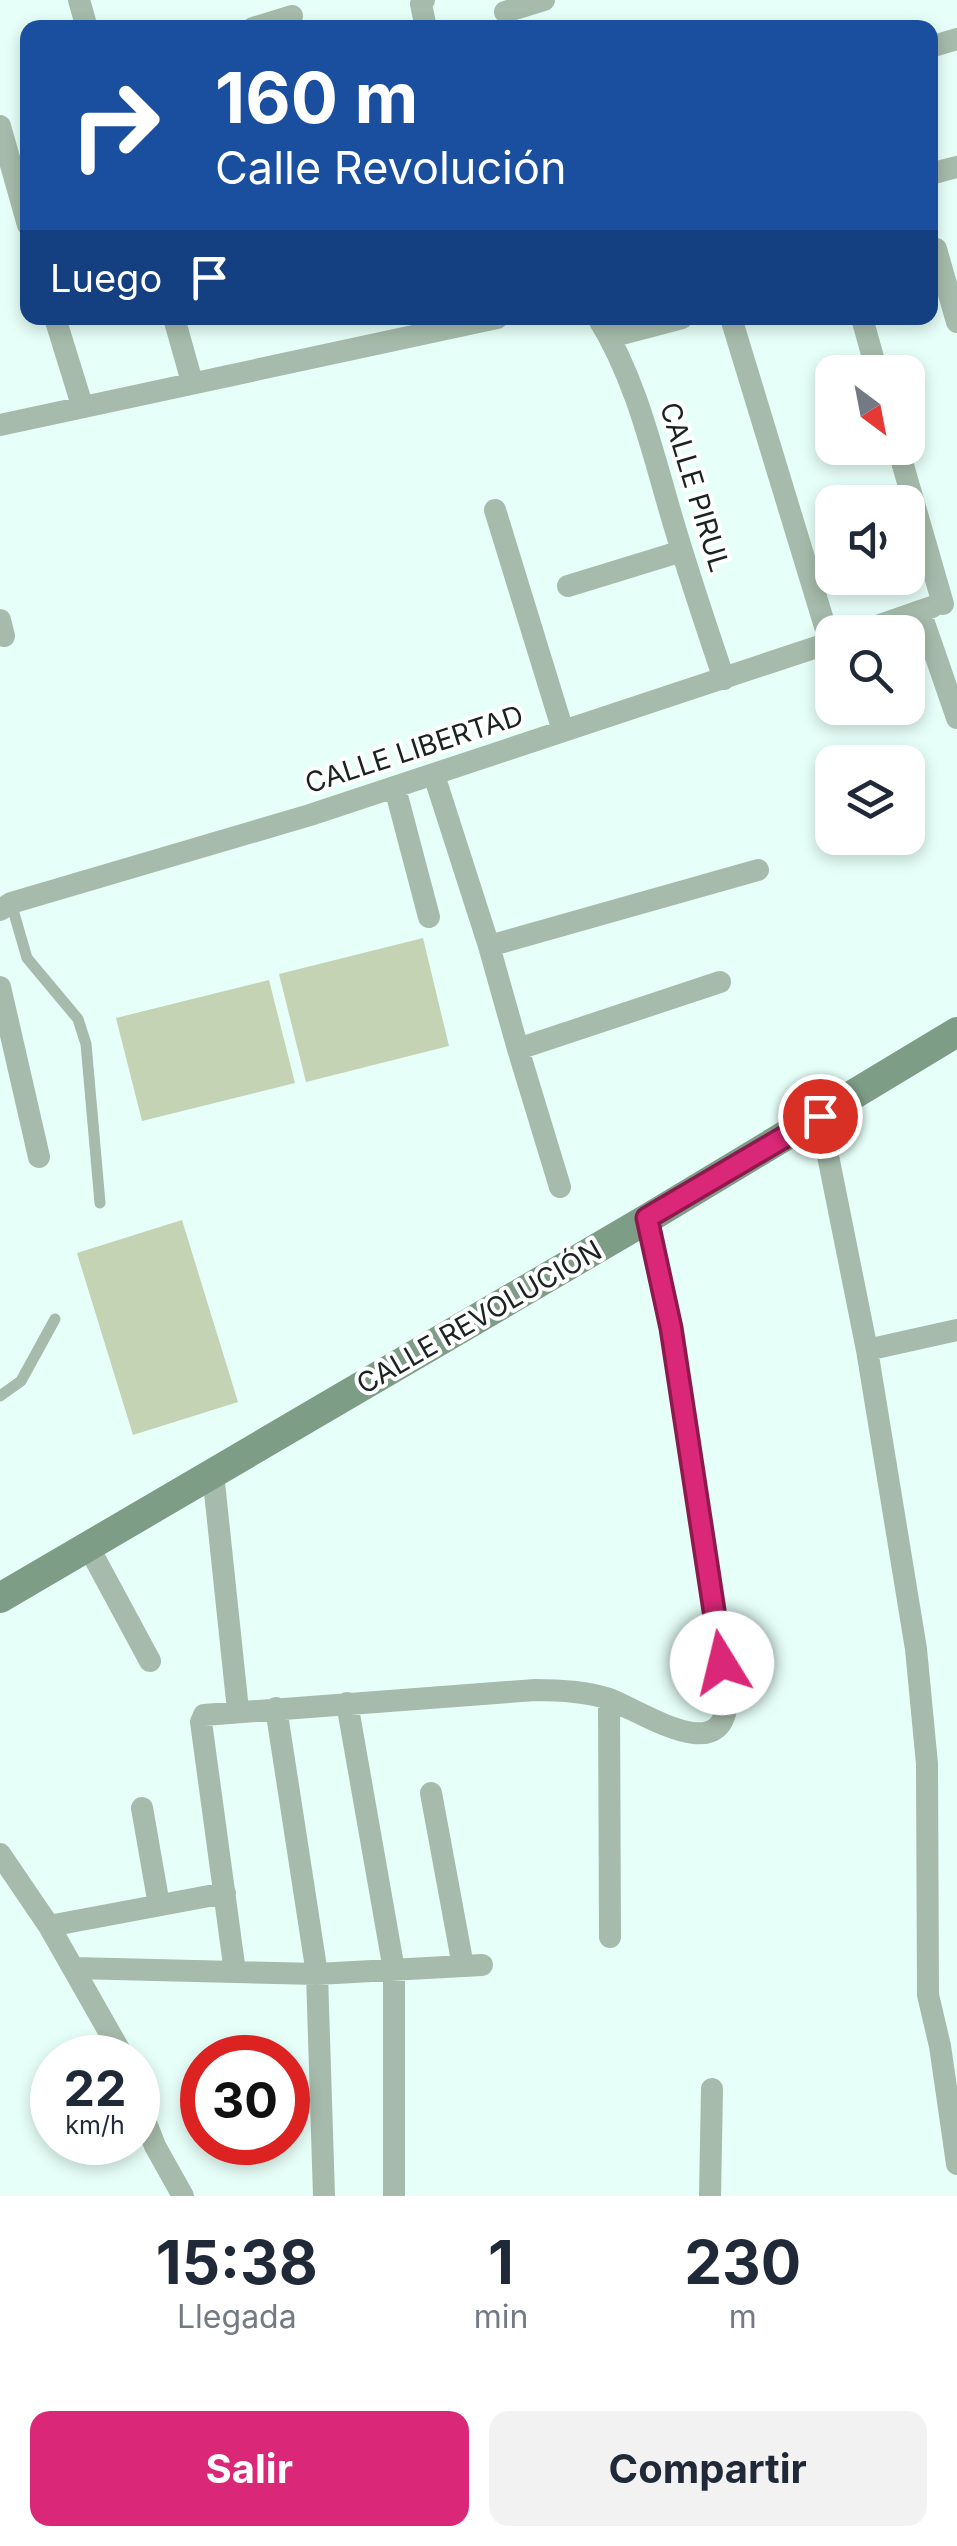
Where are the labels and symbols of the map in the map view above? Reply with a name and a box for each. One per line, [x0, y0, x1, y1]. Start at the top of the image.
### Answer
north arrow [815, 355, 925, 465]
street label: CALLE PIRUL [653, 398, 737, 576]
street label: CALLE LIBERTAD [301, 698, 527, 800]
pin [778, 1074, 863, 1159]
street label: CALLE REVOLUCIÓN [350, 1233, 608, 1401]
position arrow [670, 1611, 774, 1715]
speed limit sign: 30 [180, 2035, 310, 2165]

